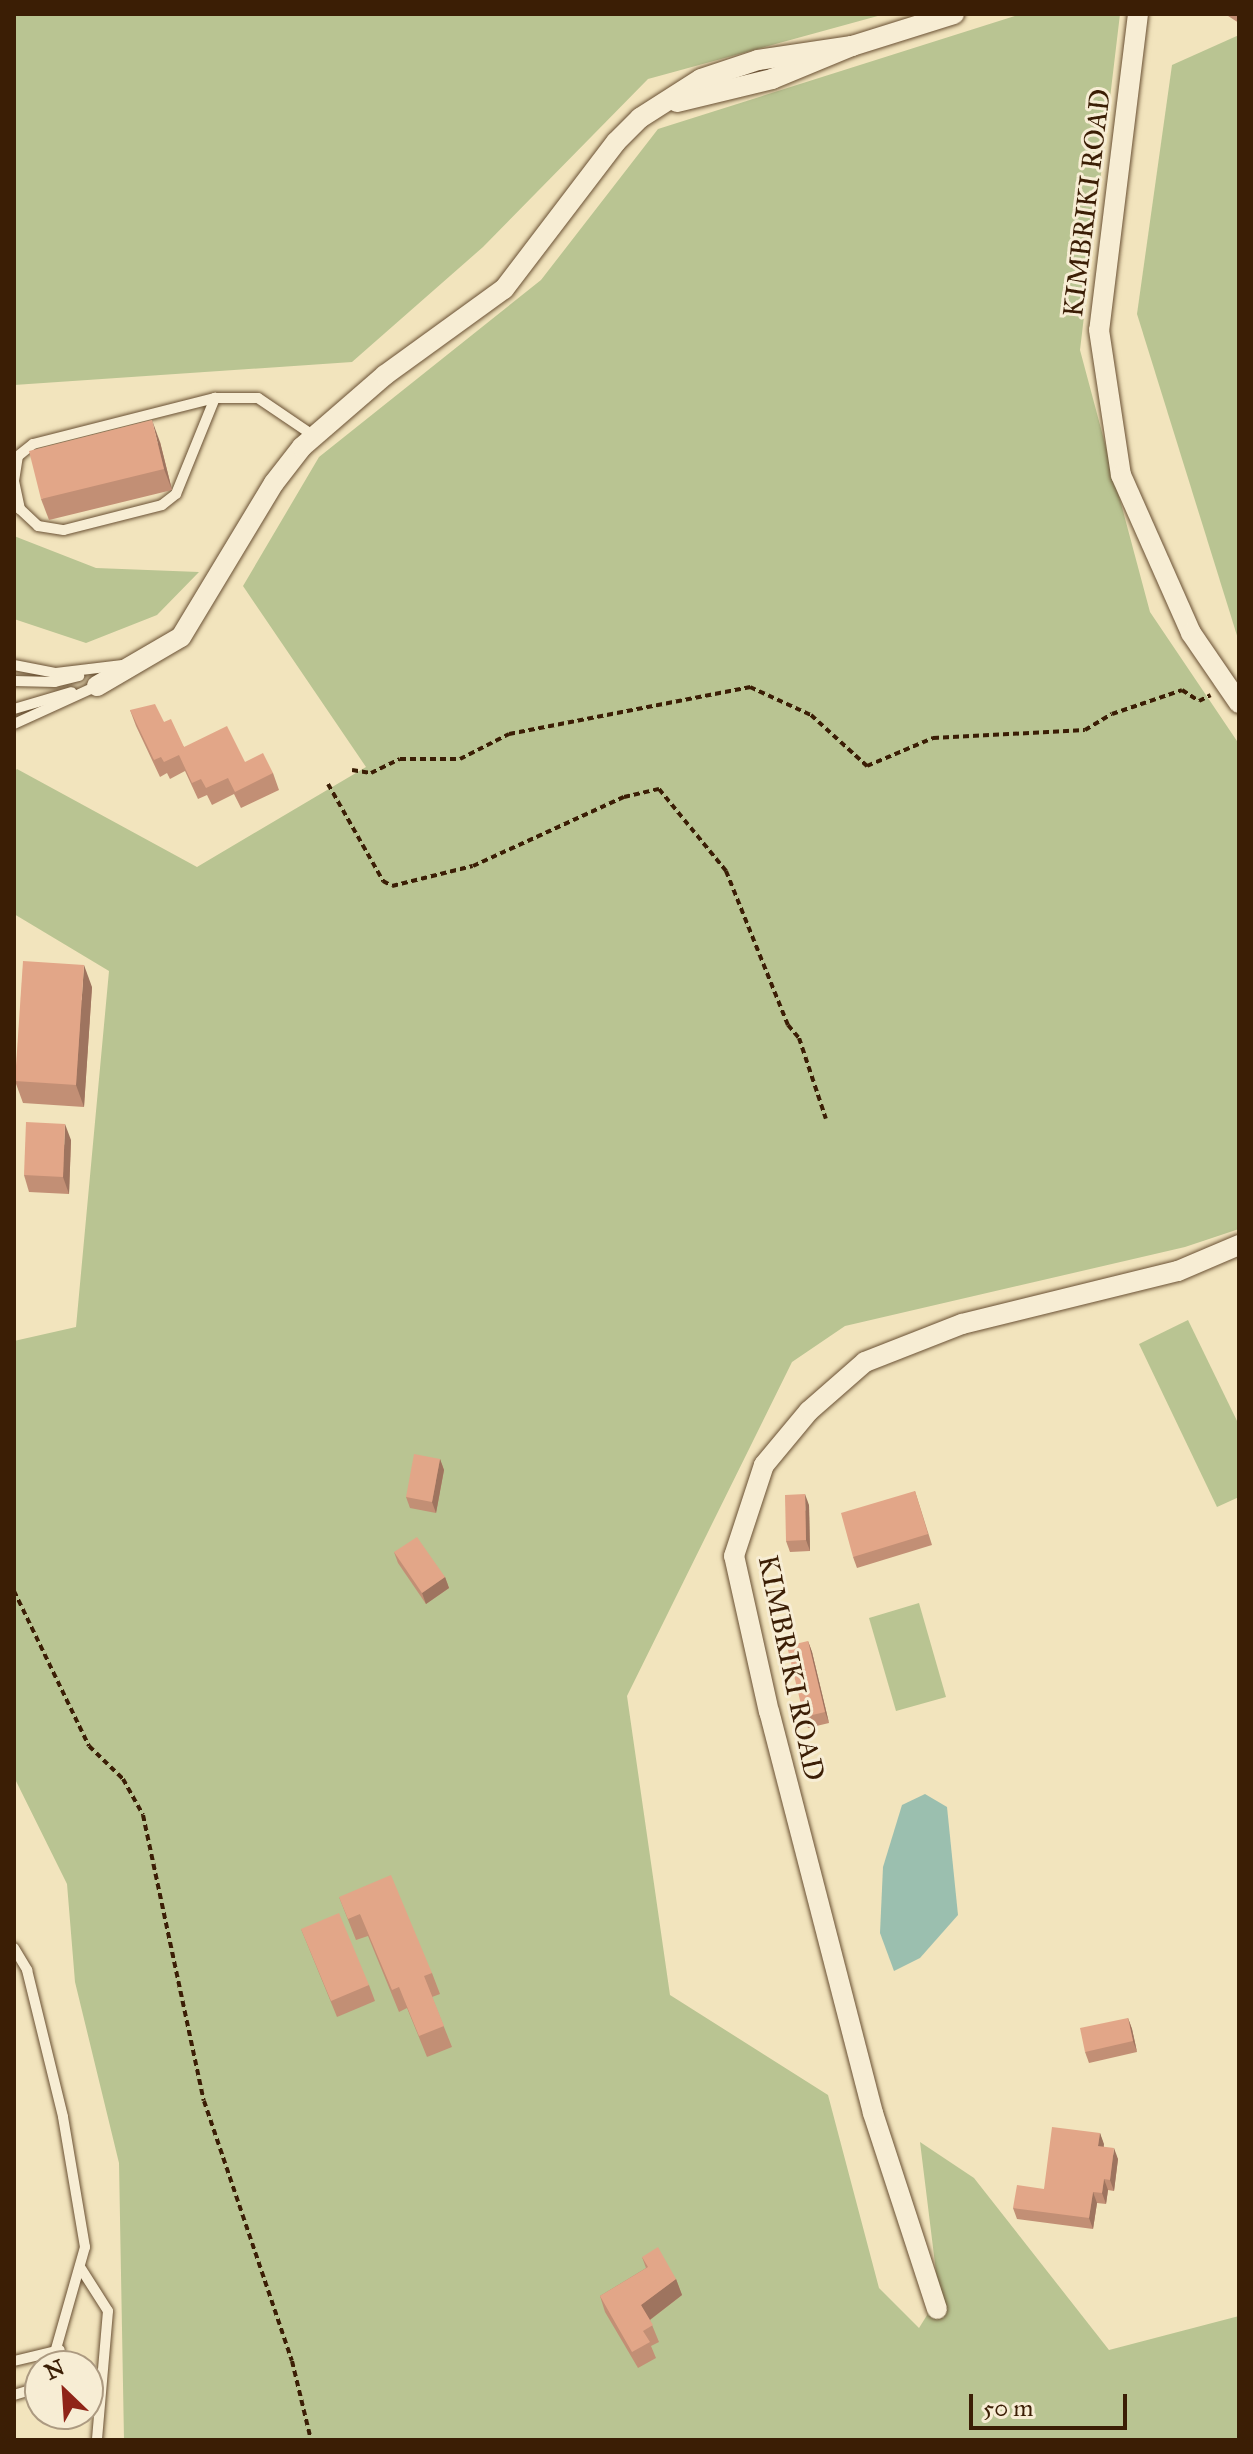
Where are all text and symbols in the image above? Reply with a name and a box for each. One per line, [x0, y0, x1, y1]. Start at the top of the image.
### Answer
street label: KIMBRIKI ROAD [1056, 87, 1118, 319]
street label: KIMBRIKI ROAD [751, 1552, 831, 1784]
north arrow [24, 2350, 104, 2430]
text: N [40, 2353, 69, 2386]
scale bar [973, 2378, 1131, 2428]
text: 50 m [983, 2393, 1033, 2423]

